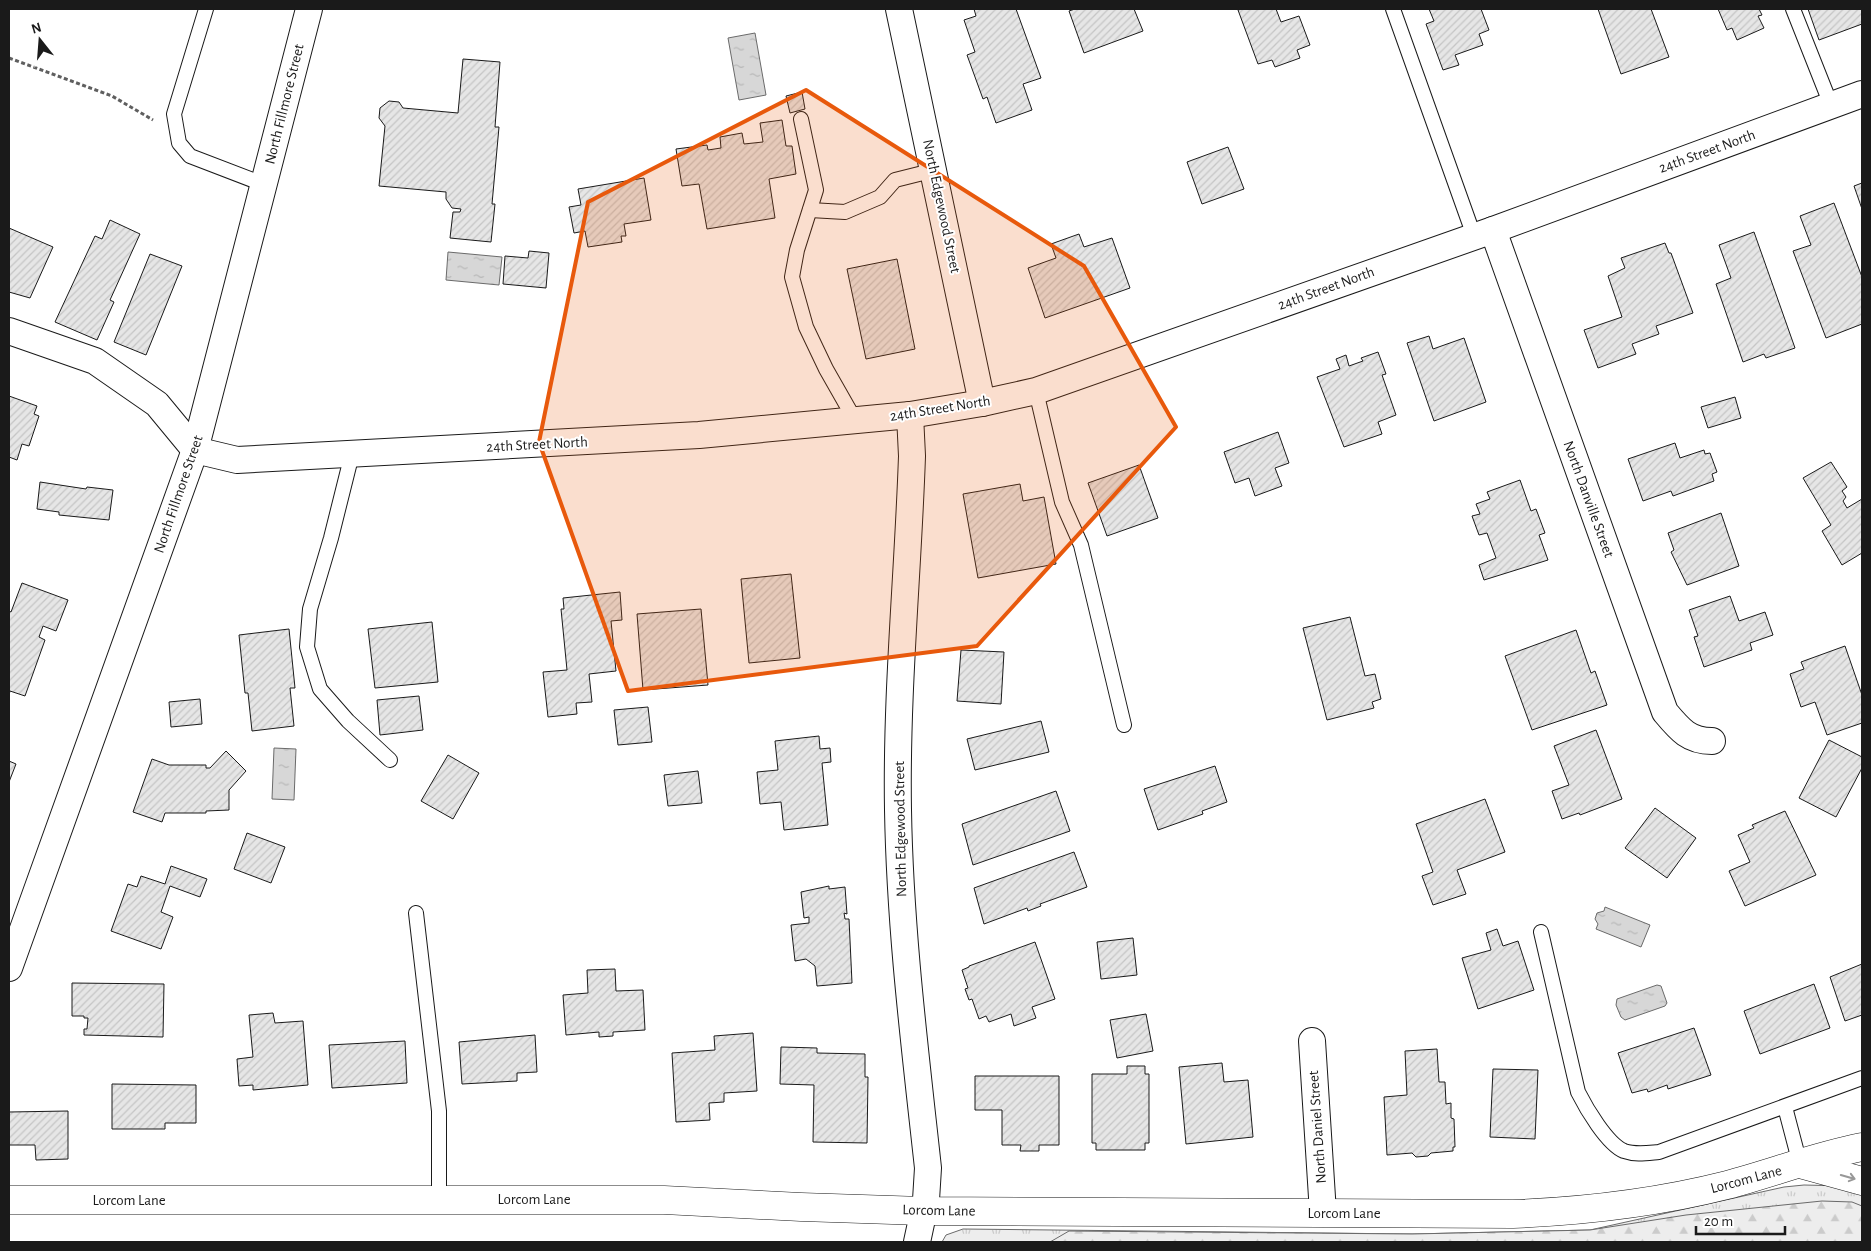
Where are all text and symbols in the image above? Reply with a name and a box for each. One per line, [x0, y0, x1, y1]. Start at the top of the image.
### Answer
north arrow [15, 15, 65, 65]
text: N [30, 20, 43, 37]
street label: North Fillmore Street [262, 42, 307, 166]
street label: 24th Street North [1657, 127, 1757, 176]
street label: North Edgewood Street [920, 138, 963, 274]
street label: 24th Street North [1276, 264, 1376, 313]
street label: 24th Street North [889, 393, 991, 424]
street label: North Fillmore Street [151, 433, 206, 555]
street label: 24th Street North [486, 434, 588, 455]
street label: North Danville Street [1560, 439, 1617, 560]
street label: North Edgewood Street [892, 761, 909, 897]
street label: North Daniel Street [1306, 1070, 1329, 1184]
street label: Lorcom Lane [1709, 1163, 1784, 1196]
one-way arrow [1839, 1173, 1855, 1182]
street label: Lorcom Lane [497, 1192, 571, 1207]
street label: Lorcom Lane [92, 1193, 166, 1208]
street label: Lorcom Lane [902, 1202, 976, 1219]
scale bar [1696, 1204, 1785, 1236]
street label: Lorcom Lane [1307, 1206, 1381, 1221]
text: 20 m [1704, 1214, 1733, 1229]

